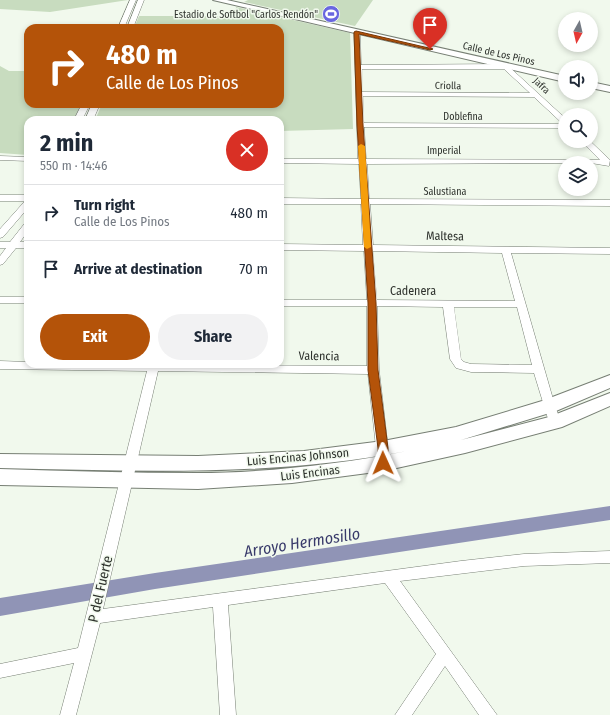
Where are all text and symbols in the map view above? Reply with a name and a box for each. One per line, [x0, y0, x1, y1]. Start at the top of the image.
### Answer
sports icon: Estadio de Softbol "Carlos Rendón" [321, 4, 341, 24]
pin [413, 8, 447, 49]
place label: Estadio de Softbol "Carlos Rendón" [174, 9, 318, 21]
north arrow [558, 12, 598, 52]
map controls [558, 12, 598, 196]
icon: arrive [419, 14, 441, 36]
text: 480 m [106, 38, 178, 71]
icon: right [40, 40, 92, 92]
street label: Calle de Los Pinos [462, 40, 536, 68]
button: sound [558, 60, 598, 100]
text: Calle de Los Pinos [106, 72, 238, 94]
street label: Jafra [530, 75, 552, 97]
street label: Criolla [435, 80, 461, 92]
button: search [558, 108, 598, 148]
street label: Doblefina [443, 111, 483, 123]
text: 2 min [40, 129, 93, 157]
button: close [226, 129, 268, 171]
street label: Imperial [427, 145, 461, 157]
button: layers [558, 156, 598, 196]
text: 550 m · 14:46 [40, 158, 107, 173]
street label: Salustiana [424, 186, 466, 198]
text: Turn right [74, 196, 135, 214]
icon: right [40, 202, 62, 224]
text: 480 m [230, 204, 268, 222]
text: Calle de Los Pinos [74, 214, 170, 229]
street label: Maltesa [426, 229, 464, 243]
icon: arrive [40, 258, 62, 280]
text: Arrive at destination [74, 260, 202, 278]
text: 70 m [239, 260, 268, 278]
street label: Cadenera [390, 284, 436, 298]
button: Exit [40, 314, 150, 360]
button: Share [158, 314, 268, 360]
street label: Valencia [298, 349, 340, 363]
position arrow [362, 442, 404, 484]
street label: Luis Encinas Johnson [246, 446, 350, 468]
street label: Luis Encinas [280, 462, 340, 484]
water label: Arroyo Hermosillo [242, 524, 361, 561]
street label: P del Fuerte [85, 554, 116, 624]

